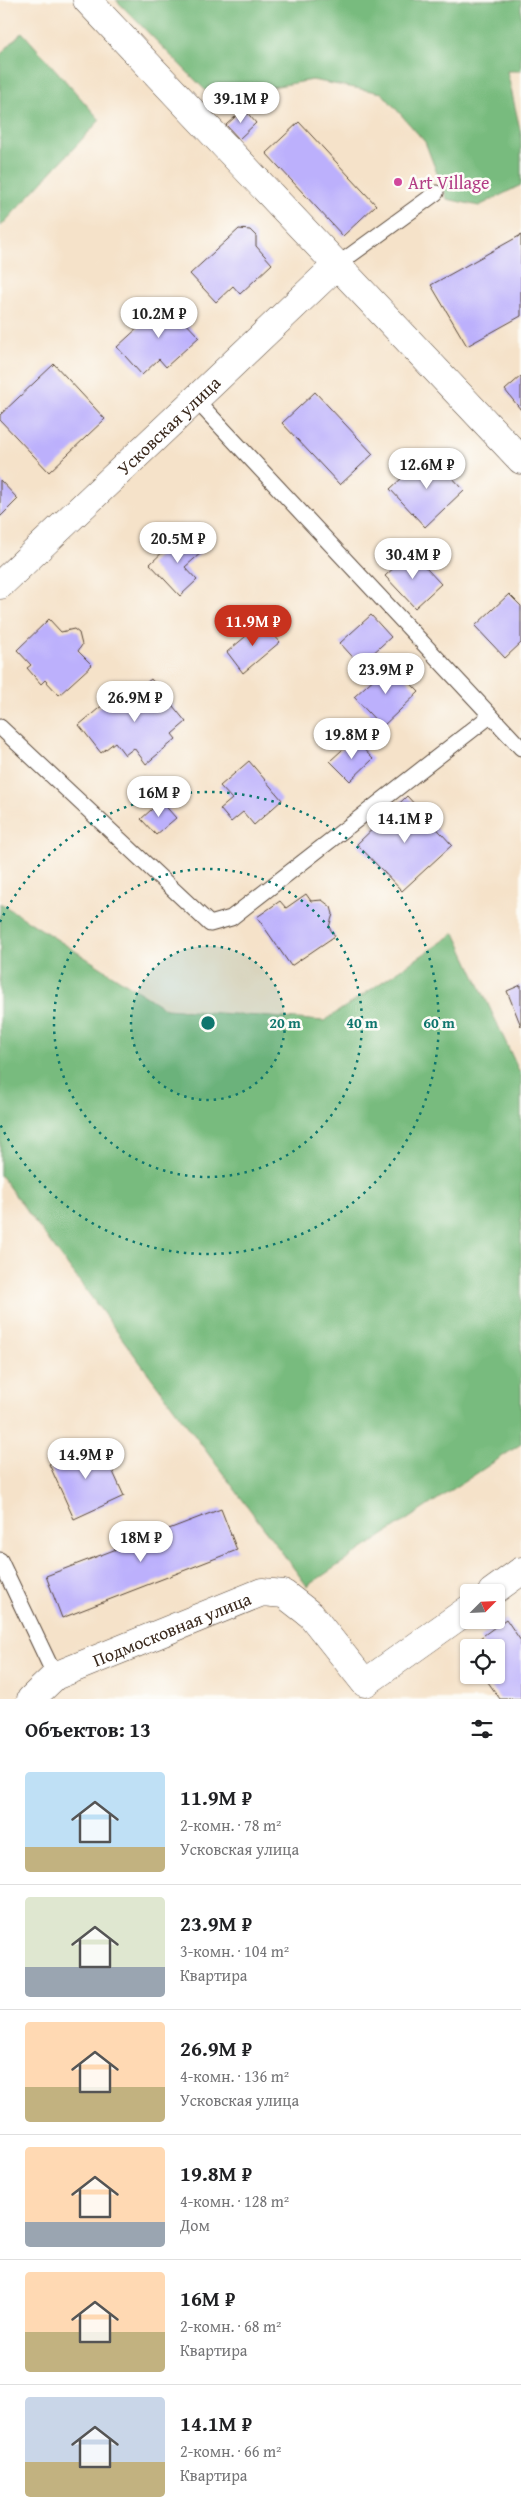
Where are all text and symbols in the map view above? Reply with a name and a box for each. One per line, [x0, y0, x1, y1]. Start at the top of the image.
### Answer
pin: 39.1M ₽ [195, 82, 287, 124]
text: 39.1M ₽ [214, 86, 268, 110]
place label: Art Village [408, 169, 490, 196]
marker: Art Village [392, 176, 404, 188]
pin: 10.2M ₽ [113, 296, 205, 339]
text: 10.2M ₽ [132, 301, 186, 325]
street label: Усковская улица [110, 369, 226, 481]
pin: 12.6M ₽ [381, 448, 473, 490]
text: 12.6M ₽ [400, 452, 454, 476]
pin: 20.5M ₽ [132, 522, 224, 564]
text: 20.5M ₽ [151, 526, 205, 550]
pin: 30.4M ₽ [367, 538, 459, 580]
text: 30.4M ₽ [386, 542, 440, 566]
pin: 11.9M ₽ [207, 604, 299, 647]
text: 11.9M ₽ [226, 609, 280, 633]
pin: 23.9M ₽ [340, 652, 432, 695]
text: 23.9M ₽ [359, 657, 413, 681]
pin: 26.9M ₽ [89, 680, 181, 723]
text: 26.9M ₽ [108, 685, 162, 709]
pin: 19.8M ₽ [306, 718, 398, 760]
text: 19.8M ₽ [325, 722, 379, 746]
pin: 16M ₽ [124, 776, 194, 818]
text: 16M ₽ [138, 780, 180, 804]
pin: 14.1M ₽ [359, 802, 451, 844]
text: 14.1M ₽ [378, 806, 432, 830]
text: 20 m [269, 1012, 301, 1033]
text: 40 m [346, 1012, 378, 1033]
text: 60 m [423, 1012, 455, 1033]
centre of rings [199, 1014, 217, 1032]
pin: 14.9M ₽ [40, 1438, 132, 1480]
text: 14.9M ₽ [59, 1442, 113, 1466]
pin: 18M ₽ [106, 1520, 176, 1563]
text: 18M ₽ [120, 1525, 162, 1549]
street label: Подмосковная улица [88, 1584, 255, 1673]
north arrow [460, 1584, 505, 1629]
map controls [460, 1584, 505, 1684]
button: locate [460, 1639, 505, 1684]
text: Объектов: 13 [25, 1714, 151, 1745]
icon: filters [468, 1715, 496, 1743]
text: 11.9M ₽ [180, 1782, 252, 1813]
icon: home [65, 1792, 125, 1852]
text: 2-комн. · 78 m² [180, 1813, 281, 1837]
text: Усковская улица [180, 1837, 299, 1861]
text: 23.9M ₽ [180, 1908, 252, 1939]
icon: home [65, 1917, 125, 1977]
text: 3-комн. · 104 m² [180, 1939, 289, 1963]
text: Квартира [180, 1963, 247, 1987]
text: 26.9M ₽ [180, 2033, 252, 2064]
icon: home [65, 2042, 125, 2102]
text: 4-комн. · 136 m² [180, 2064, 289, 2088]
text: Усковская улица [180, 2088, 299, 2112]
text: 19.8M ₽ [180, 2158, 252, 2189]
icon: home [65, 2167, 125, 2227]
text: 4-комн. · 128 m² [180, 2189, 289, 2213]
text: Дом [180, 2213, 210, 2237]
text: 16M ₽ [180, 2283, 235, 2314]
icon: home [65, 2292, 125, 2352]
text: 2-комн. · 68 m² [180, 2314, 281, 2338]
text: Квартира [180, 2338, 247, 2362]
text: 14.1M ₽ [180, 2408, 252, 2439]
icon: home [65, 2417, 125, 2477]
text: 2-комн. · 66 m² [180, 2439, 281, 2463]
text: Квартира [180, 2463, 247, 2487]

